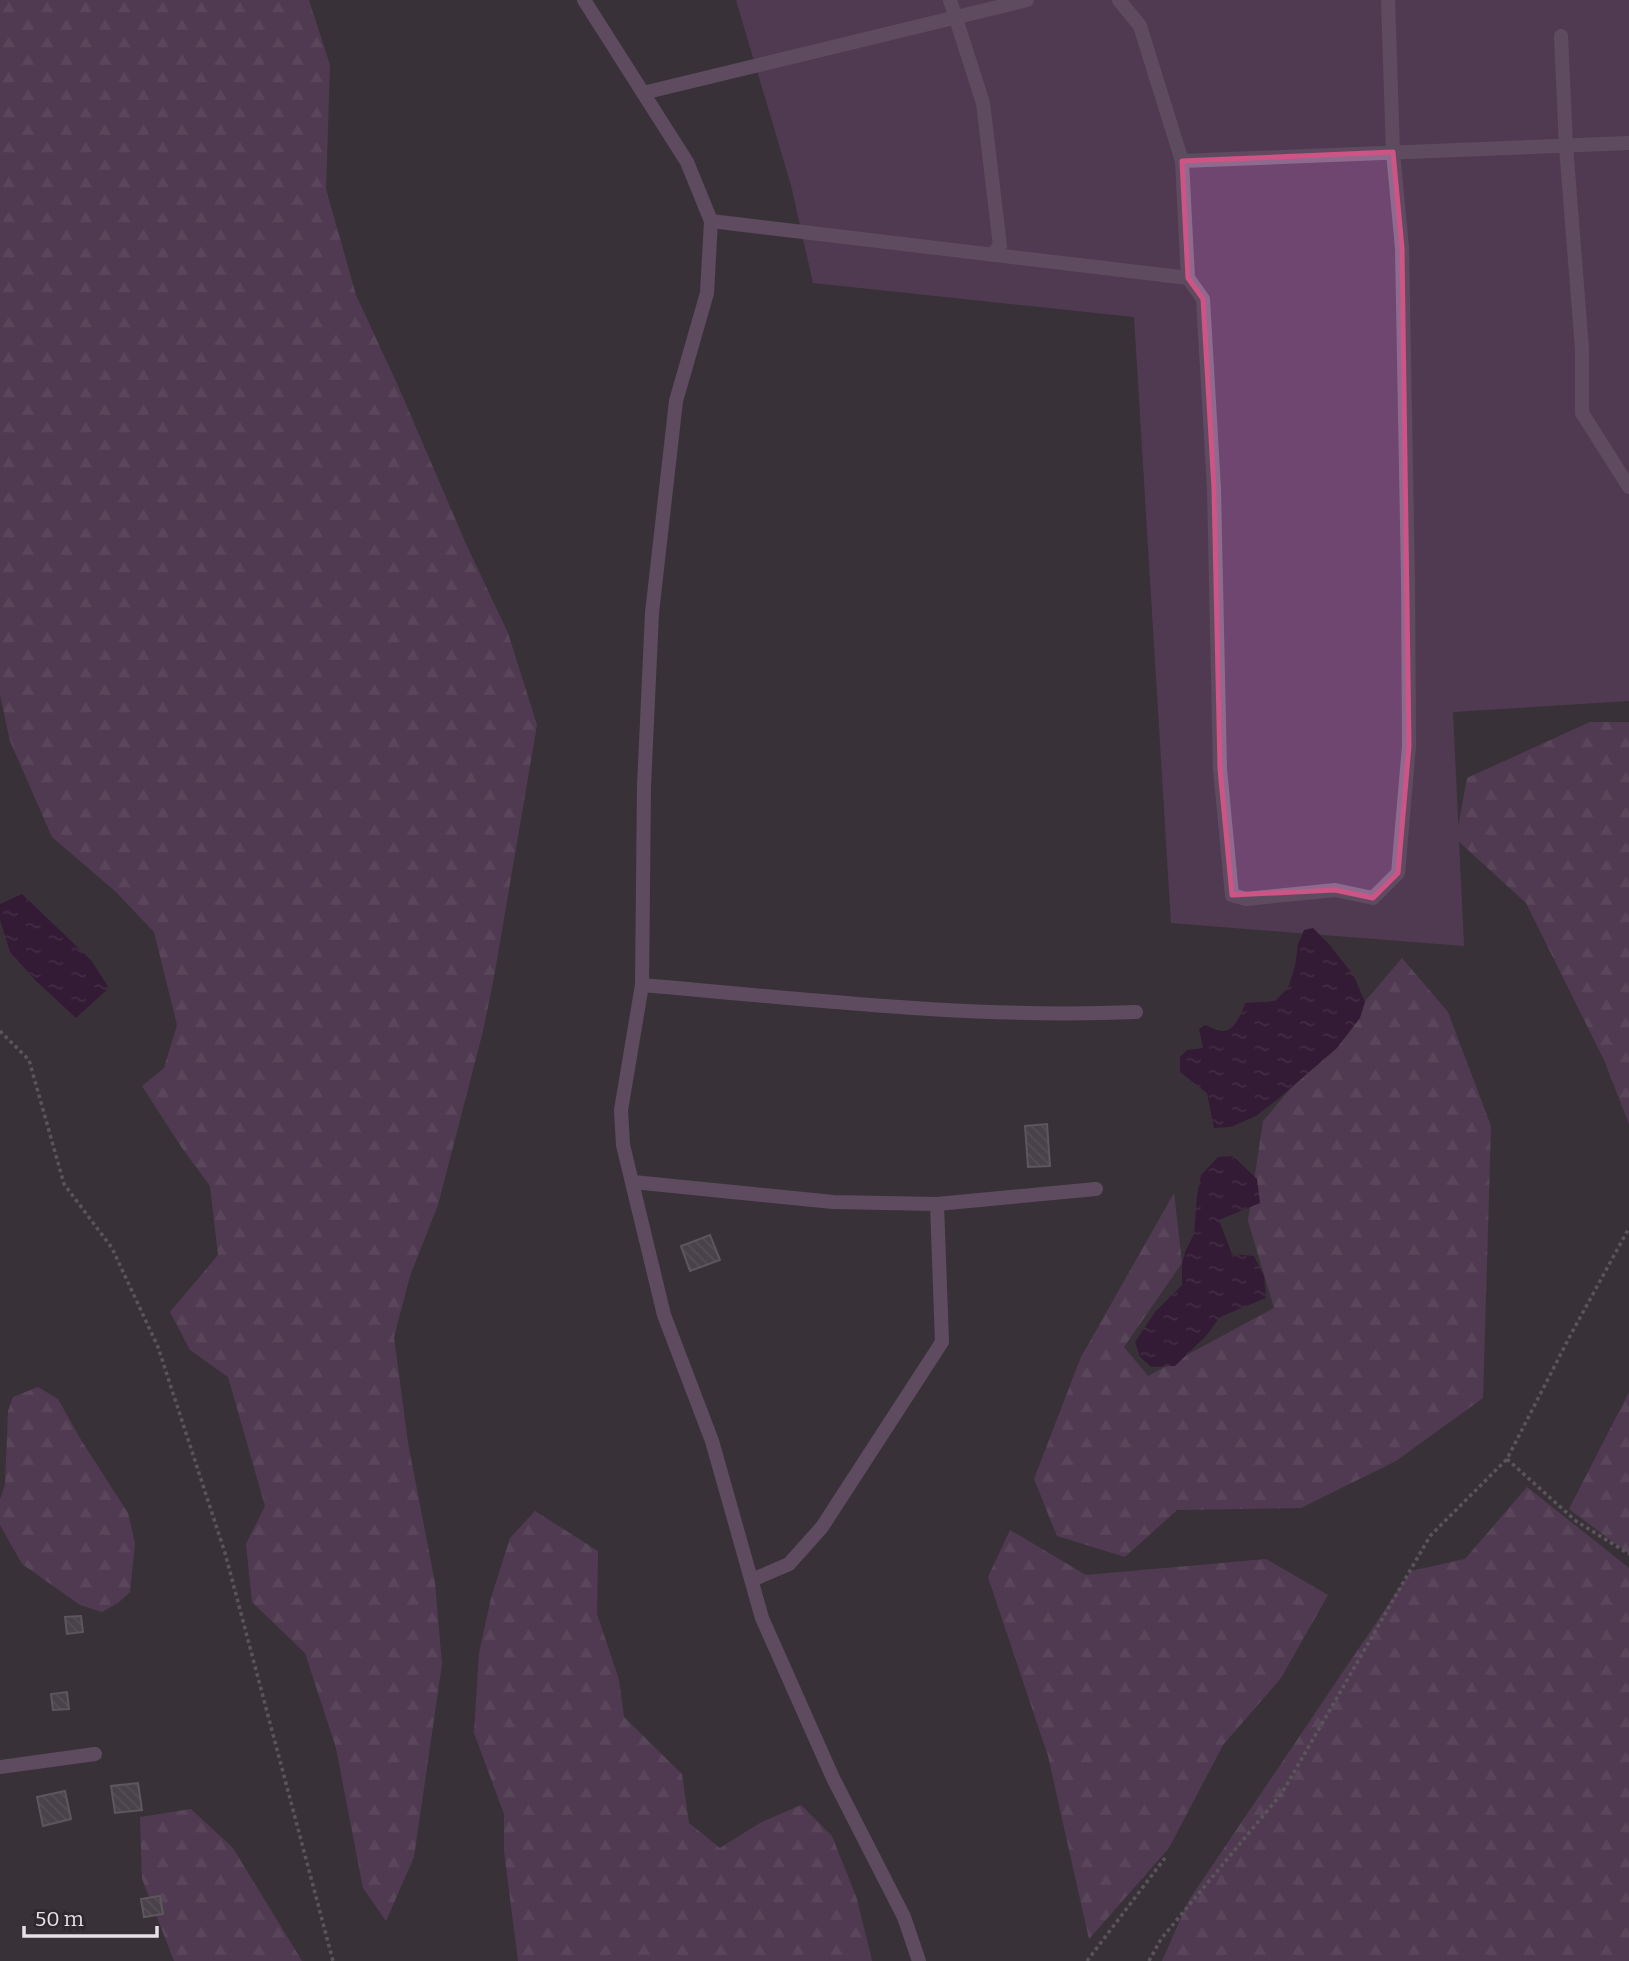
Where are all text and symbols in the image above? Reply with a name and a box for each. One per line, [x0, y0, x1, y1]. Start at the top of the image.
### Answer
scale bar [24, 1895, 158, 1939]
text: 50 m [35, 1906, 84, 1932]

